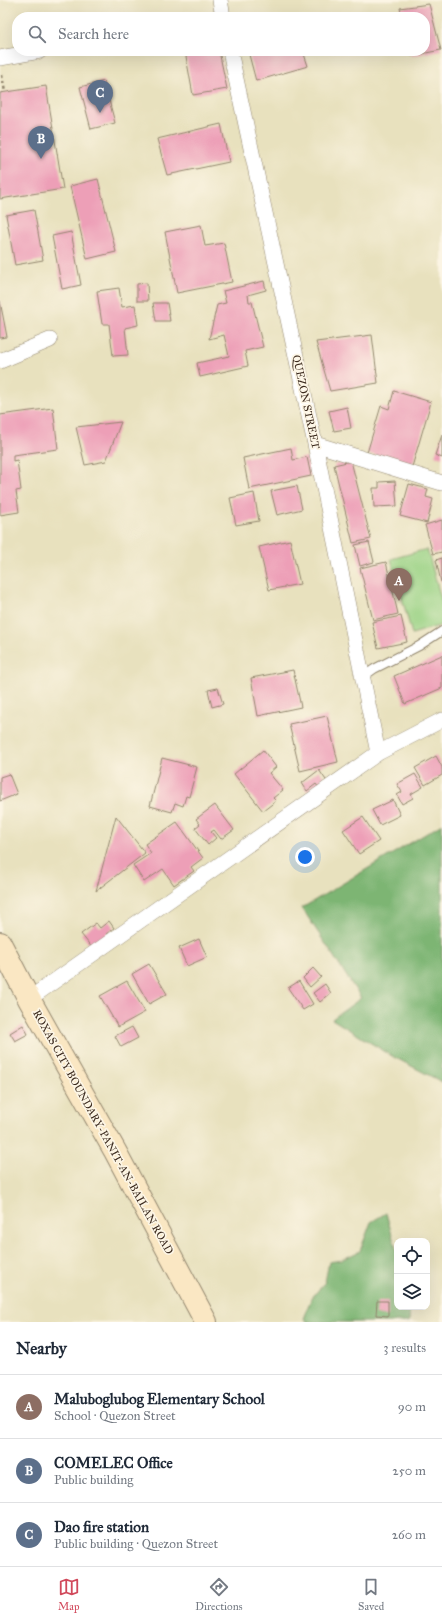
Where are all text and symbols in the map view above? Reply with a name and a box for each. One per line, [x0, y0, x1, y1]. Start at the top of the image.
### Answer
search box [12, 12, 430, 56]
icon: search [26, 23, 48, 45]
text: Search here [58, 25, 129, 43]
pin: C [87, 80, 113, 113]
pin: B [28, 126, 54, 159]
street label: QUEZON STREET [290, 354, 322, 451]
pin: A [386, 568, 412, 601]
your location [295, 847, 315, 867]
street label: ROXAS CITY BOUNDARY-PANIT-AN-BAILAN ROAD [30, 1008, 176, 1257]
map controls [394, 1238, 430, 1310]
button: locate [394, 1238, 430, 1274]
button: layers [394, 1274, 430, 1310]
text: Nearby [16, 1338, 67, 1359]
text: 3 results [383, 1340, 426, 1356]
text: Maluboglubog Elementary School [54, 1390, 265, 1408]
text: A [25, 1399, 33, 1415]
text: 90 m [398, 1399, 426, 1415]
text: School · Quezon Street [54, 1408, 176, 1424]
text: COMELEC Office [54, 1454, 173, 1472]
text: B [25, 1463, 33, 1479]
text: 250 m [392, 1463, 426, 1479]
text: Public building [54, 1472, 133, 1488]
text: Dao fire station [54, 1518, 149, 1536]
text: C [25, 1527, 33, 1543]
text: 260 m [392, 1527, 426, 1543]
text: Public building · Quezon Street [54, 1536, 218, 1552]
tab: Map [58, 1576, 80, 1613]
tab: Directions [195, 1576, 243, 1613]
tab: Saved [358, 1576, 384, 1613]

